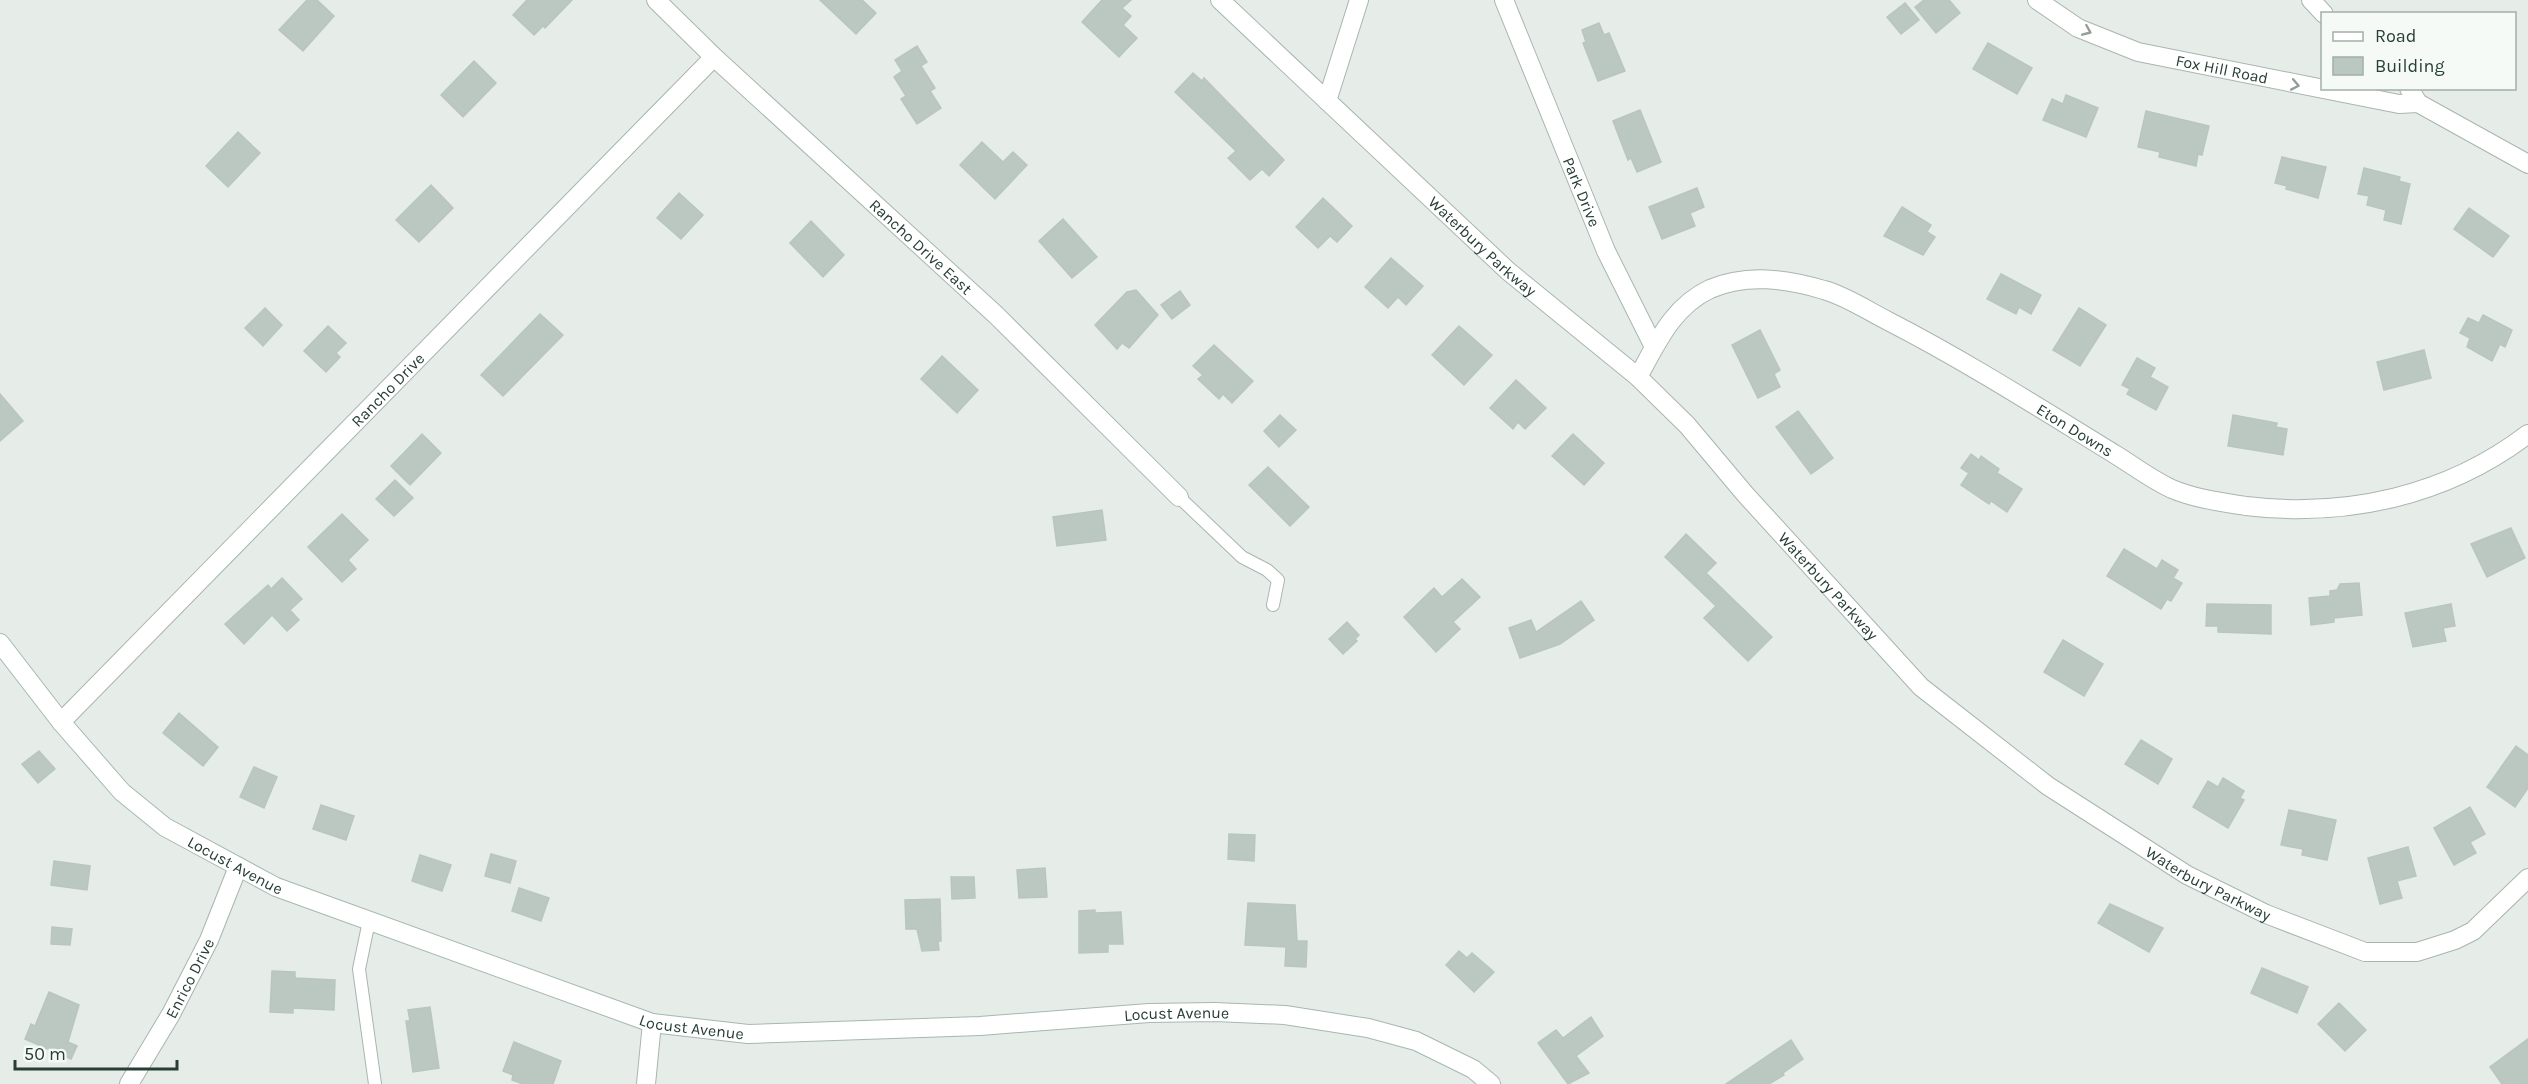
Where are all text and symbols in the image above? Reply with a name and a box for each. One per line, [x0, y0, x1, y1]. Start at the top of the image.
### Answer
legend [2321, 12, 2516, 90]
one-way arrow [2080, 24, 2091, 36]
text: Road [2375, 25, 2416, 47]
street label: Fox Hill Road [2174, 51, 2270, 88]
text: Building [2375, 55, 2445, 77]
one-way arrow [2290, 78, 2300, 91]
street label: Park Drive [1559, 154, 1604, 230]
street label: Waterbury Parkway [1425, 192, 1541, 301]
street label: Rancho Drive East [866, 195, 976, 298]
street label: Rancho Drive [347, 349, 428, 431]
street label: Eton Downs [2033, 400, 2117, 461]
street label: Waterbury Parkway [1774, 528, 1883, 644]
street label: Locust Avenue [184, 832, 285, 899]
street label: Waterbury Parkway [2142, 842, 2274, 925]
street label: Enrico Drive [161, 935, 218, 1022]
street label: Locust Avenue [1123, 1003, 1230, 1025]
street label: Locust Avenue [637, 1010, 745, 1043]
scale bar [15, 1033, 177, 1071]
text: 50 m [24, 1043, 66, 1065]

